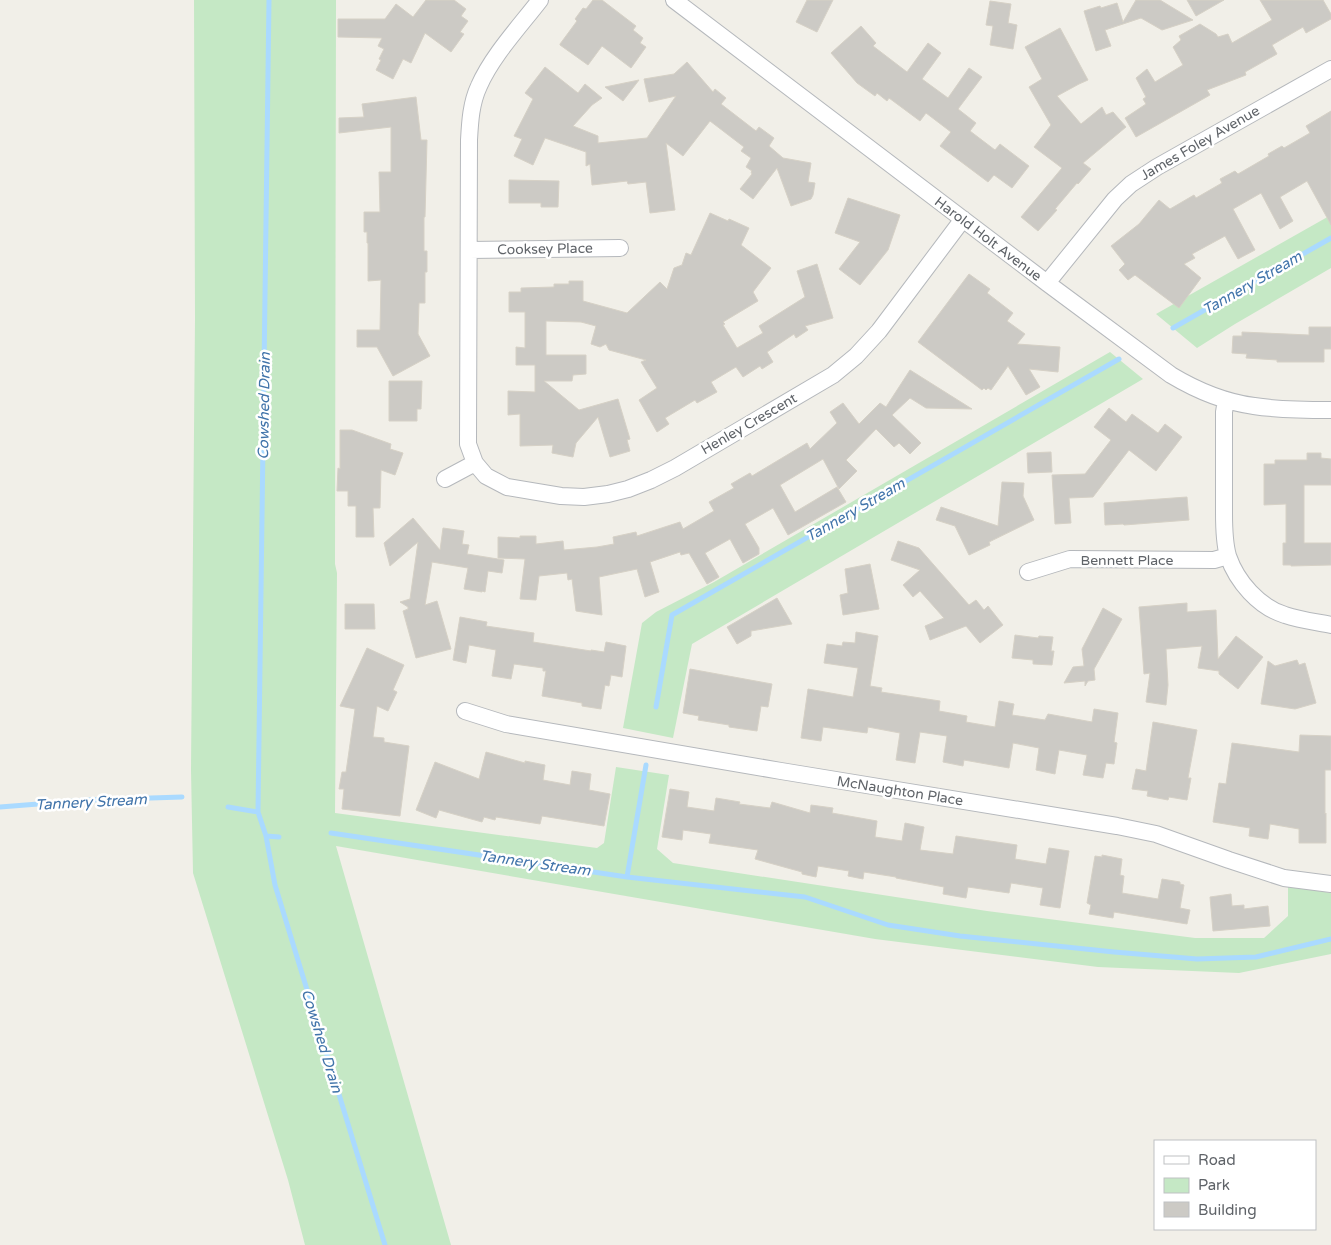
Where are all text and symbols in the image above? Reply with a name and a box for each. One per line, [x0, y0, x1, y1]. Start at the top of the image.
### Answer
street label: James Foley Avenue [1137, 102, 1263, 184]
street label: Harold Holt Avenue [931, 193, 1045, 285]
street label: Cooksey Place [497, 240, 593, 258]
water label: Tannery Stream [1199, 247, 1306, 319]
water label: Cowshed Drain [254, 351, 274, 460]
street label: Henley Crescent [698, 389, 800, 458]
water label: Tannery Stream [802, 474, 909, 546]
street label: Bennett Place [1081, 552, 1174, 569]
street label: McNaughton Place [836, 773, 964, 809]
water label: Tannery Stream [35, 790, 148, 814]
water label: Tannery Stream [478, 846, 593, 880]
water label: Cowshed Drain [298, 987, 347, 1096]
legend [1154, 1140, 1316, 1230]
text: Road [1198, 1151, 1236, 1169]
text: Park [1198, 1176, 1230, 1194]
text: Building [1198, 1201, 1257, 1219]

